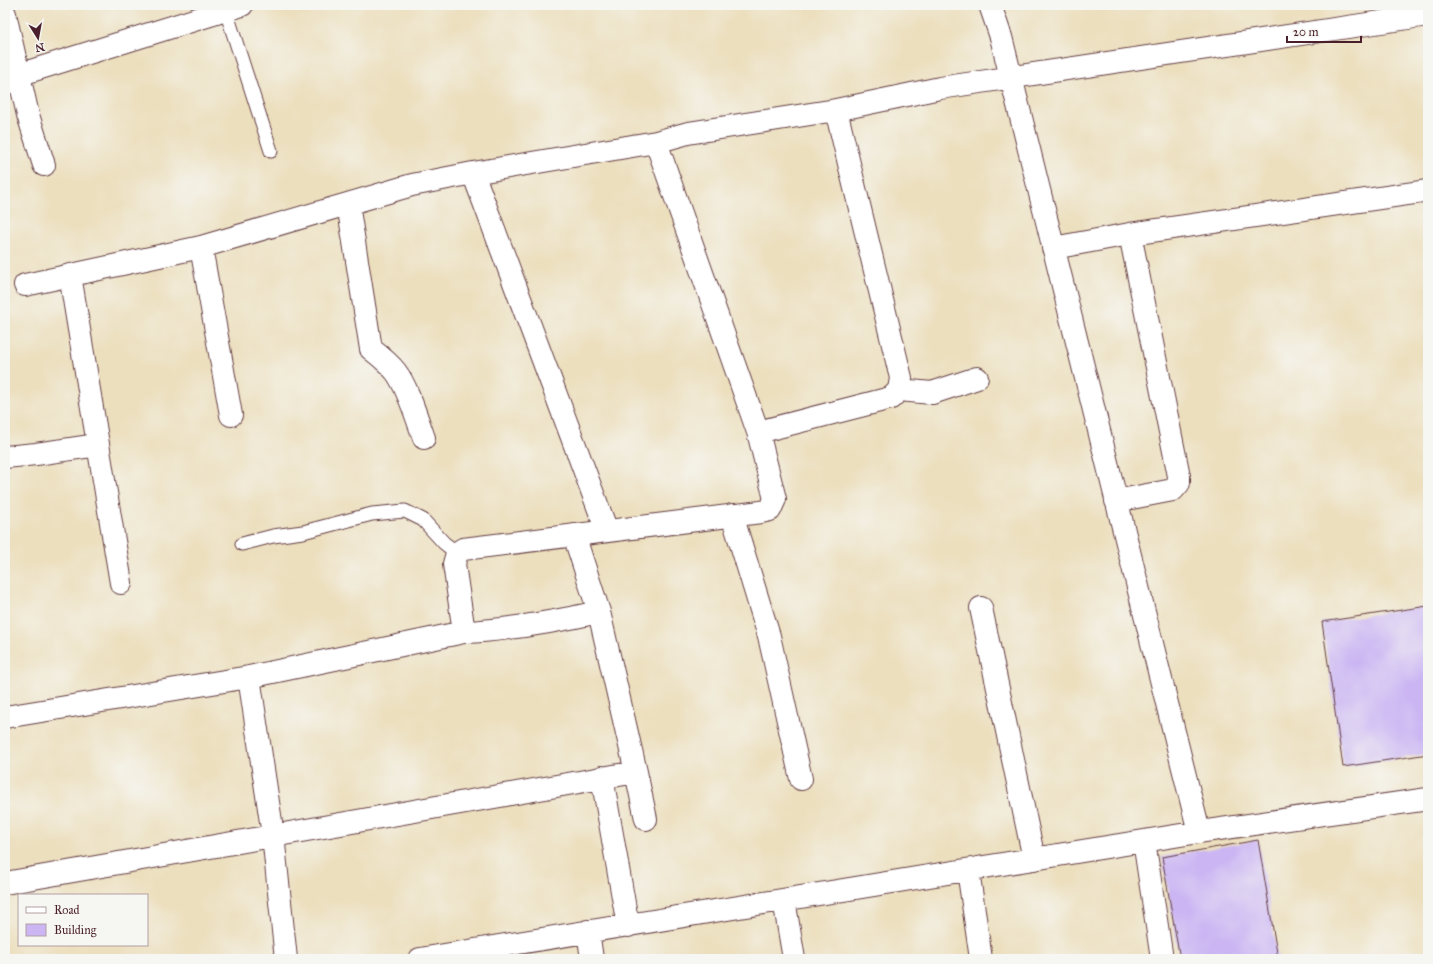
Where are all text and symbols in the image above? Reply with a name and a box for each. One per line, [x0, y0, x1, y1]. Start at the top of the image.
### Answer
north arrow [18, 18, 58, 58]
scale bar [1287, 18, 1361, 44]
text: 20 m [1293, 25, 1319, 39]
text: N [33, 40, 46, 55]
legend [18, 894, 148, 946]
text: Road [54, 903, 80, 917]
text: Building [54, 923, 97, 938]

